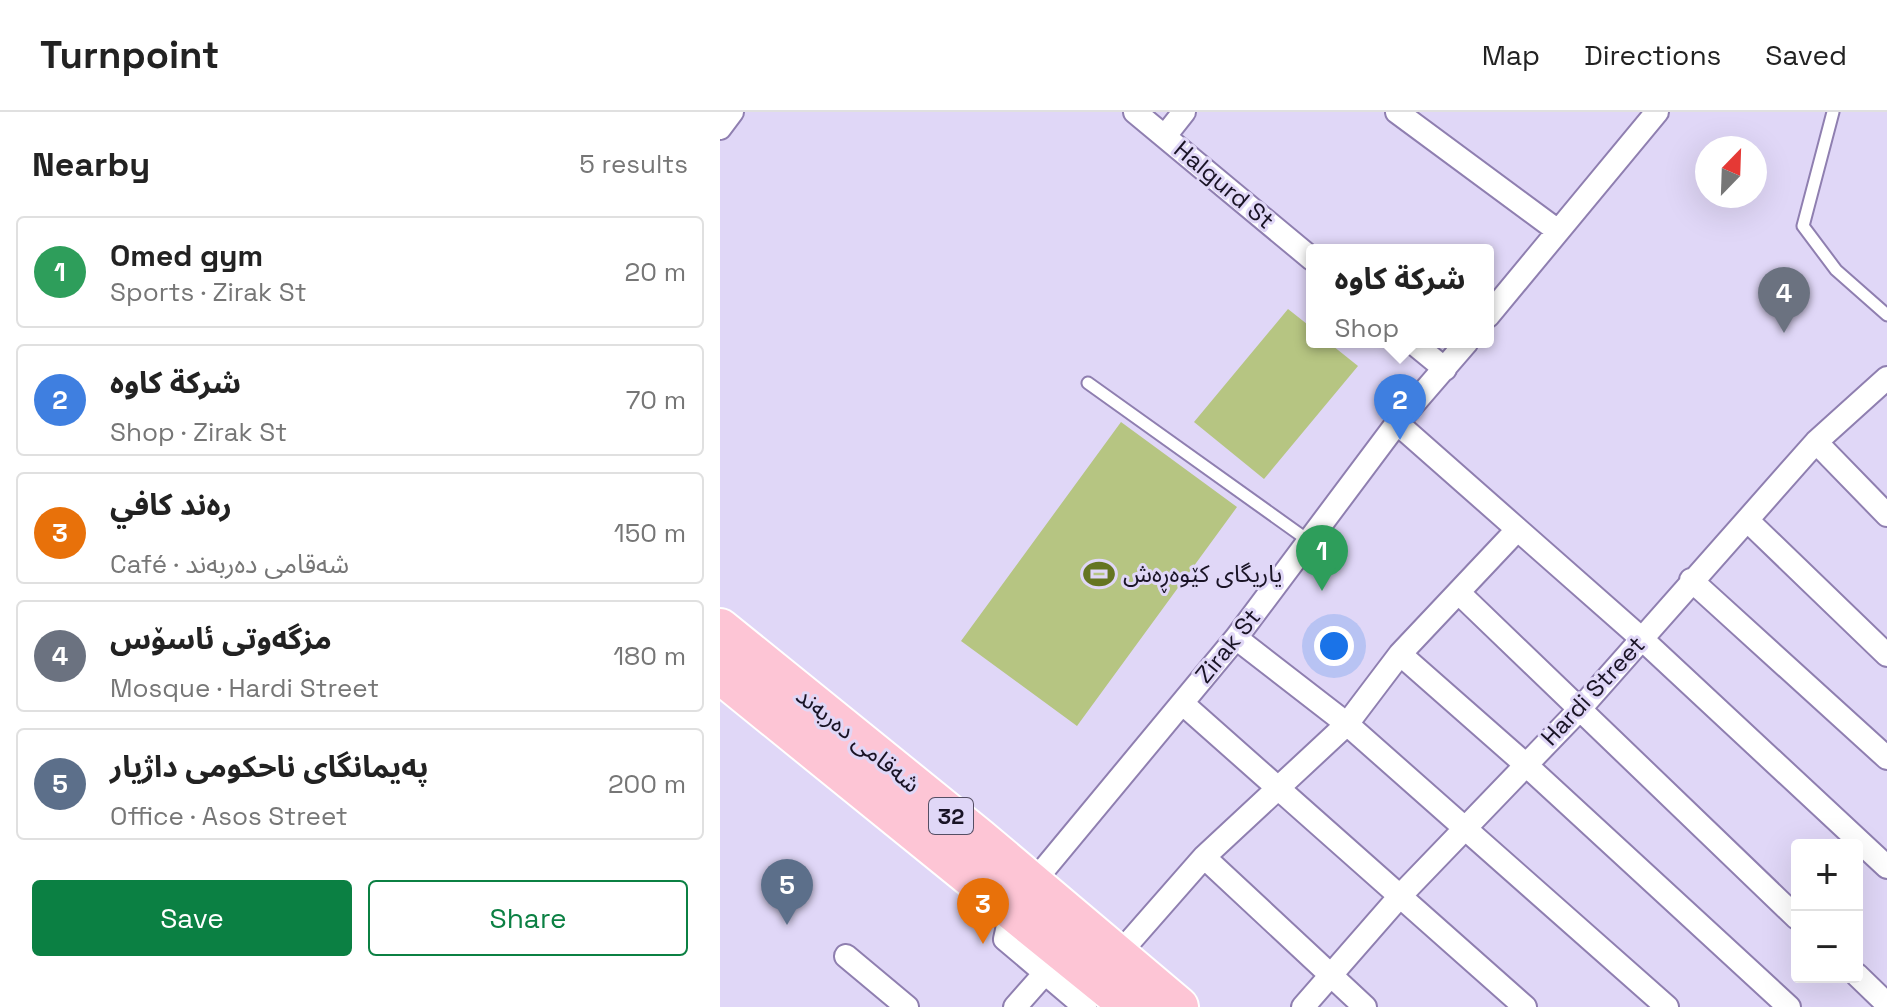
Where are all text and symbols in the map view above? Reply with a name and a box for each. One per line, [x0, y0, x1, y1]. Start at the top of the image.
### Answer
text: Turnpoint [40, 31, 219, 79]
text: Map [1482, 37, 1540, 73]
text: Directions [1584, 37, 1721, 73]
text: Saved [1765, 37, 1847, 73]
street label: Halgurd St [1168, 134, 1281, 236]
north arrow [1695, 136, 1767, 208]
text: Nearby [32, 143, 150, 186]
text: 5 results [579, 147, 688, 181]
text: Omed gym [110, 236, 263, 275]
popup [1306, 244, 1494, 348]
text: 1 [54, 255, 66, 289]
text: 20 m [625, 255, 686, 289]
text: شركة كاوه [1335, 259, 1465, 298]
pin: 4 [1758, 267, 1810, 333]
text: Sports · Zirak St [110, 275, 307, 309]
text: Shop [1335, 311, 1399, 345]
text: شركة كاوه [110, 363, 241, 402]
pin: 2 [1374, 374, 1426, 440]
text: 2 [52, 383, 68, 417]
text: 70 m [626, 383, 686, 417]
text: Shop · Zirak St [110, 415, 287, 449]
text: رەند کافي [110, 485, 232, 524]
text: 3 [52, 516, 68, 550]
text: 150 m [614, 516, 686, 550]
pin: 1 [1296, 525, 1348, 591]
text: Café · شەقامی دەربەند [110, 547, 349, 581]
sports icon: یاریگای کێوەڕەش [1082, 557, 1116, 591]
place label: یاریگای کێوەڕەش [1123, 558, 1282, 594]
street label: Zirak St [1188, 602, 1267, 689]
text: مزگەوتی ئاسۆس [110, 619, 332, 658]
your location [1314, 626, 1354, 666]
street label: Hardi Street [1534, 629, 1651, 752]
text: 4 [52, 639, 68, 673]
text: 180 m [613, 639, 686, 673]
text: Mosque · Hardi Street [110, 671, 379, 705]
street label: شەقامی دەربەند [790, 680, 927, 799]
text: پەیمانگای ناحکومی داژیار [110, 747, 429, 786]
text: 5 [52, 767, 68, 801]
text: 200 m [608, 767, 686, 801]
road number: 32 [929, 798, 973, 834]
text: Office · Asos Street [110, 799, 348, 833]
map controls [1791, 839, 1863, 983]
button: + [1791, 839, 1863, 911]
pin: 5 [761, 859, 813, 925]
pin: 3 [957, 878, 1009, 944]
button: Save [32, 880, 352, 956]
button: Share [368, 880, 688, 956]
button: − [1791, 911, 1863, 983]

